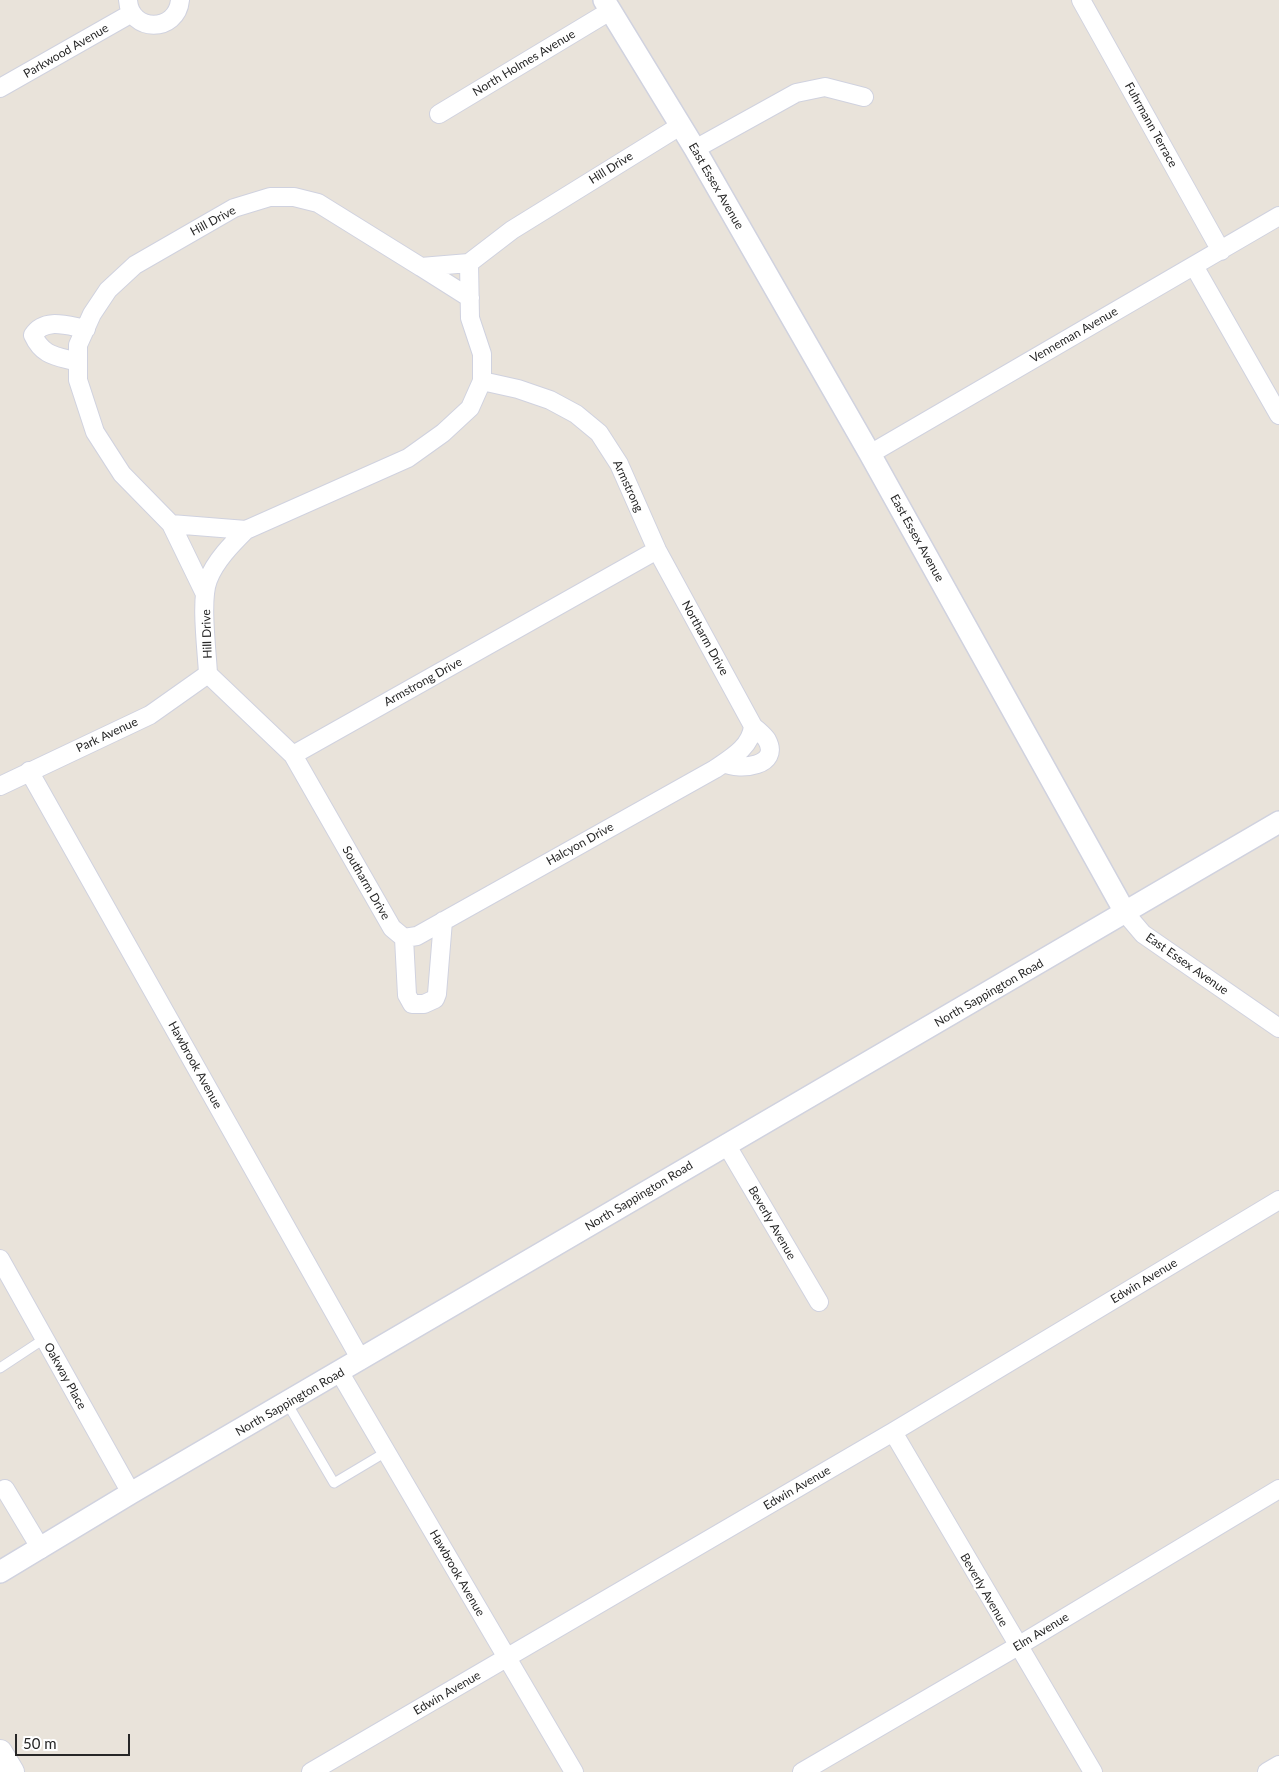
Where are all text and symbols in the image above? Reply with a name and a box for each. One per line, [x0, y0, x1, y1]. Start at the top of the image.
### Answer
street label: Parkwood Avenue [21, 21, 111, 81]
street label: North Holmes Avenue [470, 27, 578, 99]
street label: Fuhrmann Terrace [1122, 80, 1180, 170]
street label: East Essex Avenue [685, 140, 747, 232]
street label: Hill Drive [586, 149, 636, 187]
street label: Hill Drive [188, 203, 238, 239]
street label: Venneman Avenue [1028, 304, 1120, 366]
street label: Armstrong [610, 458, 646, 514]
street label: East Essex Avenue [887, 492, 947, 584]
street label: Northarm Drive [679, 598, 731, 678]
street label: Hill Drive [199, 609, 215, 659]
street label: Armstrong Drive [381, 655, 465, 709]
street label: Park Avenue [74, 714, 140, 756]
street label: Halcyon Drive [544, 820, 616, 868]
street label: Southarm Drive [339, 844, 393, 922]
street label: East Essex Avenue [1143, 930, 1231, 998]
street label: North Sappington Road [932, 956, 1046, 1030]
street label: Hawbrook Avenue [165, 1019, 225, 1111]
street label: North Sappington Road [582, 1158, 696, 1234]
street label: Beverly Avenue [745, 1184, 799, 1262]
street label: Edwin Avenue [1108, 1255, 1180, 1307]
street label: Oakway Place [41, 1340, 89, 1412]
street label: North Sappington Road [233, 1365, 347, 1439]
street label: Edwin Avenue [761, 1463, 833, 1513]
street label: Hawbrook Avenue [426, 1527, 488, 1619]
street label: Beverly Avenue [957, 1551, 1011, 1629]
street label: Elm Avenue [1011, 1610, 1071, 1654]
street label: Edwin Avenue [411, 1668, 483, 1718]
scale bar [18, 1724, 132, 1756]
text: 50 m [23, 1734, 57, 1752]

